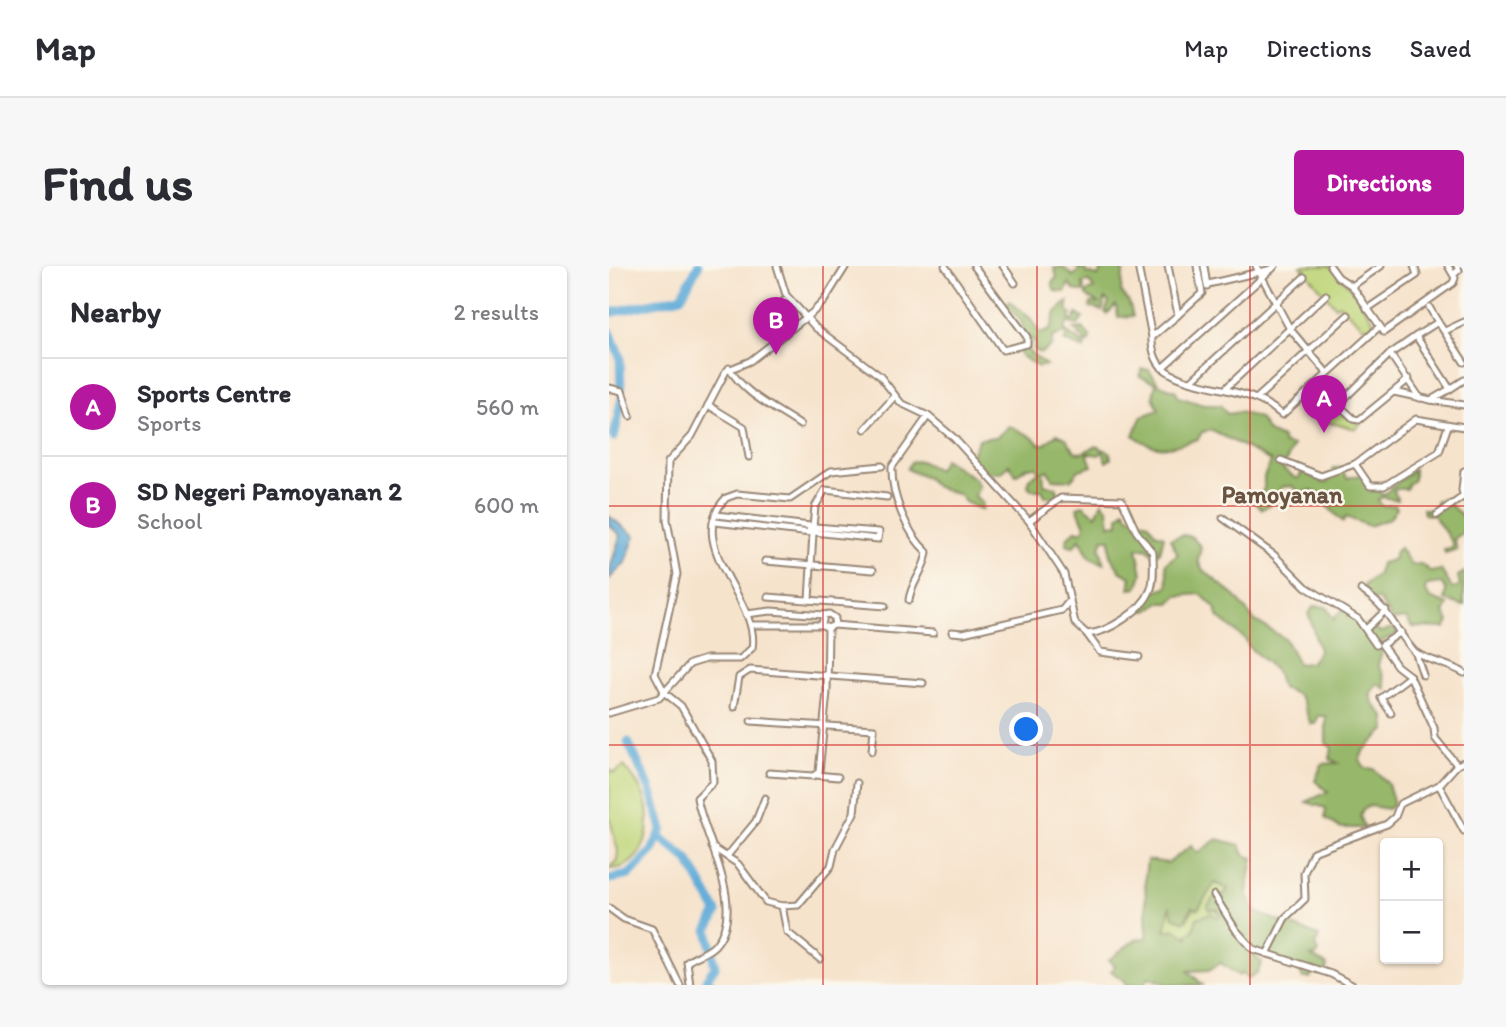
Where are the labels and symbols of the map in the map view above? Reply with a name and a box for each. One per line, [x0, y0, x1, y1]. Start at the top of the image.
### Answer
pin: B [753, 297, 799, 355]
pin: A [1301, 375, 1347, 433]
district label: Pamoyanan [1221, 480, 1343, 510]
your location [1009, 712, 1043, 746]

